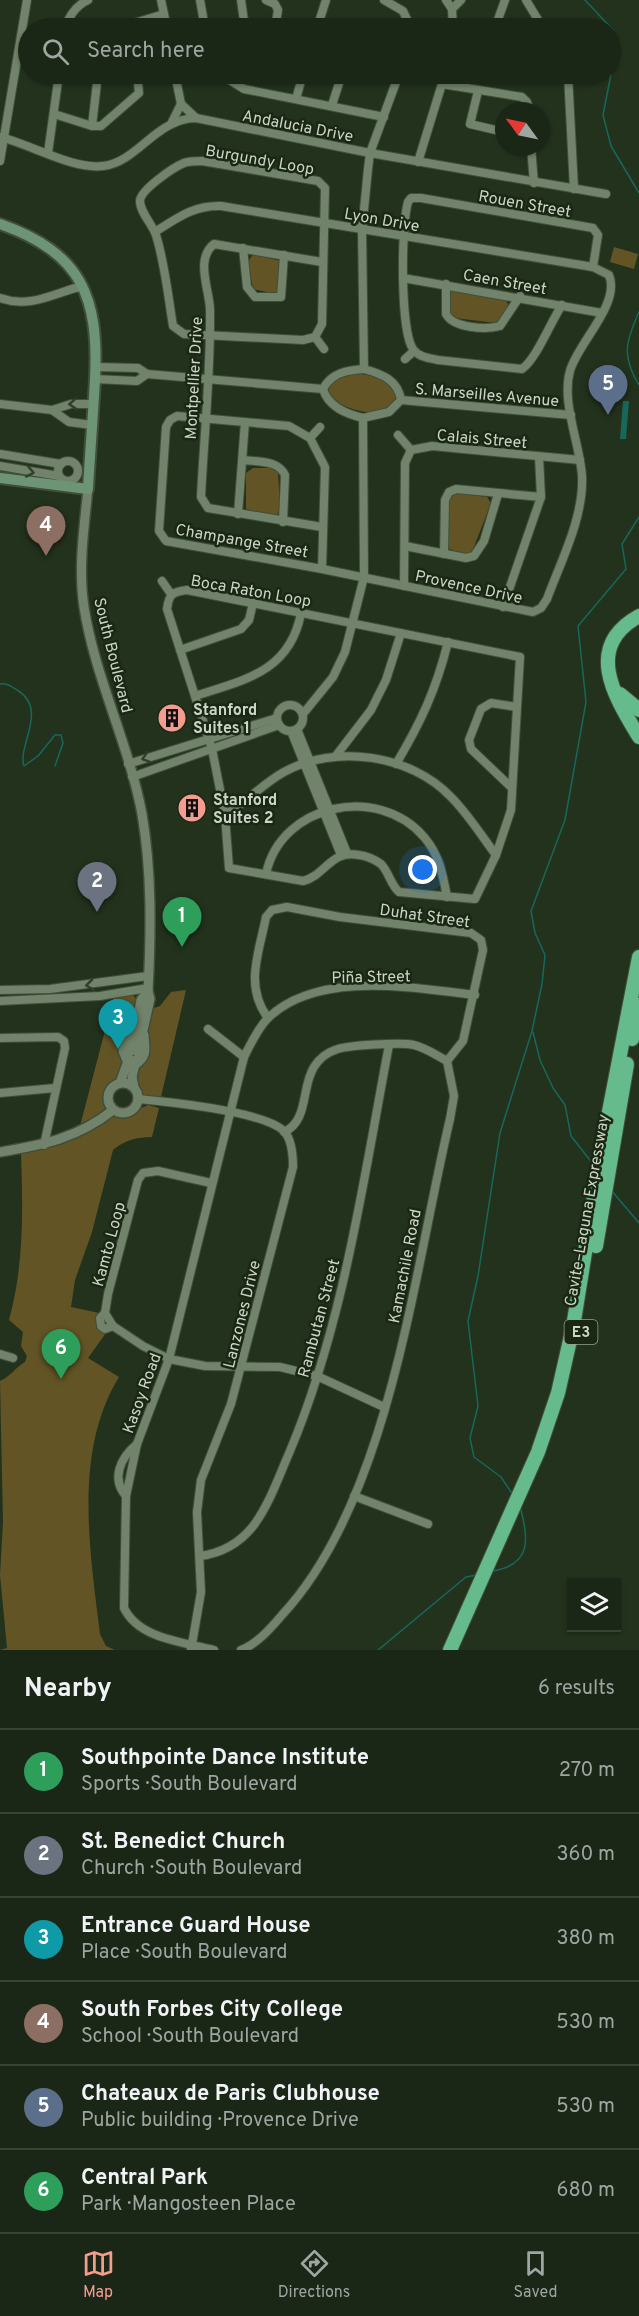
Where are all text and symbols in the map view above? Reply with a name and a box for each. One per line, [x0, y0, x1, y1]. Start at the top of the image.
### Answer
search box [18, 18, 621, 84]
icon: search [39, 35, 72, 68]
text: Search here [87, 38, 205, 65]
north arrow [495, 102, 549, 156]
street label: Andalucia Drive [240, 106, 355, 148]
street label: Burgundy Loop [204, 142, 316, 180]
street label: Rouen Street [477, 187, 573, 223]
street label: Lyon Drive [342, 205, 421, 237]
street label: Caen Street [461, 266, 548, 300]
street label: Montpellier Drive [182, 316, 208, 440]
pin: 5 [588, 366, 628, 415]
street label: S. Marseilles Avenue [414, 380, 560, 412]
one-way arrow [68, 398, 77, 411]
street label: Calais Street [436, 426, 528, 454]
one-way arrow [24, 465, 34, 478]
pin: 4 [26, 506, 66, 556]
street label: Champange Street [174, 520, 310, 563]
street label: Provence Drive [413, 567, 524, 609]
street label: Boca Raton Loop [189, 572, 312, 612]
street label: South Boulevard [88, 596, 136, 715]
place label: Stanford Suites 1 [193, 701, 257, 739]
building icon: Stanford Suites 1 [156, 702, 188, 734]
one-way arrow [141, 751, 152, 764]
place label: Stanford Suites 2 [213, 791, 277, 829]
building icon: Stanford Suites 2 [176, 792, 208, 824]
your location [408, 855, 437, 884]
pin: 2 [78, 862, 116, 912]
pin: 1 [162, 898, 201, 947]
street label: Duhat Street [378, 901, 471, 933]
street label: Piña Street [331, 967, 411, 989]
one-way arrow [86, 978, 95, 990]
pin: 3 [98, 1000, 138, 1049]
street label: Cavite–Laguna Expressway [561, 1113, 615, 1308]
street label: Kamto Loop [89, 1200, 131, 1289]
street label: Kamachile Road [385, 1208, 427, 1325]
street label: Rambutan Street [294, 1257, 345, 1380]
street label: Lanzones Drive [220, 1259, 266, 1370]
road number: E3 [564, 1320, 598, 1344]
pin: 6 [42, 1330, 80, 1379]
street label: Kasoy Road [119, 1351, 167, 1437]
map controls [567, 1578, 621, 1632]
button: layers [567, 1578, 621, 1632]
text: Nearby [24, 1673, 112, 1706]
text: 6 results [538, 1676, 615, 1702]
text: Southpointe Dance Institute [81, 1745, 369, 1772]
text: 1 [40, 1758, 48, 1784]
text: 270 m [559, 1758, 615, 1784]
text: Sports · South Boulevard [81, 1772, 298, 1798]
text: St. Benedict Church [81, 1829, 285, 1856]
text: 2 [37, 1842, 50, 1868]
text: 360 m [557, 1842, 615, 1868]
text: Church · South Boulevard [81, 1856, 302, 1882]
text: Entrance Guard House [81, 1913, 311, 1940]
text: 3 [38, 1926, 50, 1952]
text: 380 m [556, 1926, 615, 1952]
text: Place · South Boulevard [81, 1940, 288, 1966]
text: South Forbes City College [81, 1997, 343, 2024]
text: 4 [37, 2010, 50, 2036]
text: 530 m [556, 2010, 615, 2036]
text: School · South Boulevard [81, 2024, 299, 2050]
text: Chateaux de Paris Clubhouse [81, 2081, 380, 2108]
text: 5 [37, 2094, 50, 2120]
text: 530 m [556, 2094, 615, 2120]
text: Public building · Provence Drive [81, 2108, 359, 2134]
text: Central Park [81, 2165, 208, 2192]
text: 6 [37, 2178, 50, 2204]
text: 680 m [557, 2178, 615, 2204]
text: Park · Mangosteen Place [81, 2192, 296, 2218]
tab: Map [82, 2247, 115, 2303]
tab: Directions [278, 2247, 350, 2303]
tab: Saved [513, 2247, 557, 2303]

